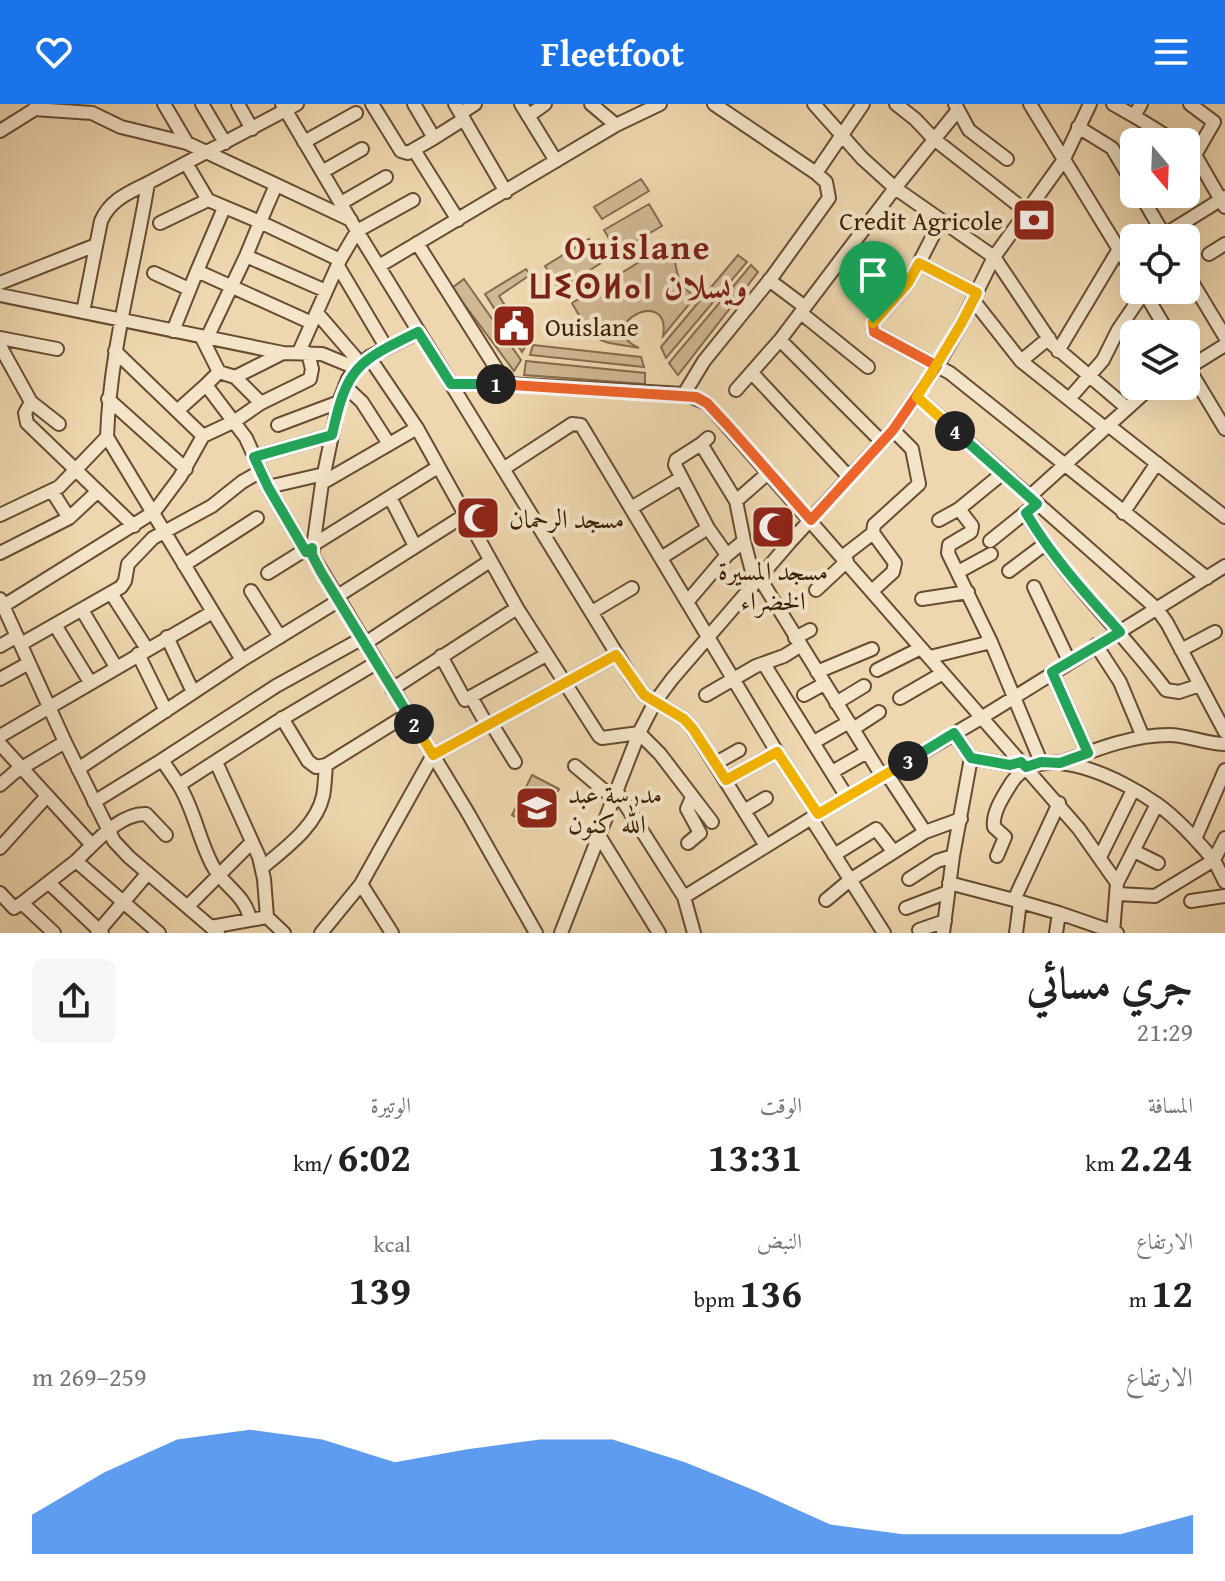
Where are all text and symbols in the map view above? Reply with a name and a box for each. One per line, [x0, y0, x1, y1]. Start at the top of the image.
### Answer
text: Fleetfoot [541, 26, 684, 79]
icon: heart [32, 30, 76, 74]
icon: menu [1149, 30, 1193, 74]
north arrow [1120, 128, 1200, 208]
map controls [1120, 128, 1200, 400]
bank icon: Credit Agricole [1010, 196, 1058, 244]
place label: Credit Agricole [839, 201, 1003, 240]
district label: Ouislane ⵡⵉⵙⵍⴰⵏ ويسلان [529, 222, 747, 310]
button: locate [1120, 224, 1200, 304]
pin [839, 241, 907, 323]
icon: arrive [851, 253, 895, 297]
public building icon: Ouislane [490, 302, 538, 350]
place label: Ouislane [545, 307, 639, 346]
button: layers [1120, 320, 1200, 400]
pin: 1 [476, 364, 516, 404]
text: 1 [490, 368, 502, 400]
pin: 4 [935, 411, 975, 451]
text: 4 [949, 415, 961, 447]
mosque icon: مسجد الرحمان [454, 494, 502, 542]
place label: مسجد الرحمان [509, 499, 624, 538]
mosque icon: مسجد المسيرة الخضراء [749, 503, 797, 551]
place label: مسجد المسيرة الخضراء [718, 551, 828, 620]
pin: 2 [394, 704, 434, 744]
text: 2 [408, 708, 420, 740]
pin: 3 [888, 741, 928, 781]
text: 3 [902, 745, 914, 777]
place label: مدرسة عبد الله كنون [568, 774, 662, 843]
school or university icon: مدرسة عبد الله كنون [513, 784, 561, 832]
text: جري مسائي [1027, 950, 1193, 1014]
button: share [32, 959, 116, 1043]
text: 21:29 [1137, 1012, 1193, 1051]
text: الوتيرة [370, 1089, 411, 1121]
text: الوقت [760, 1089, 802, 1121]
text: المسافة [1148, 1089, 1193, 1121]
text: 6:02 [338, 1127, 411, 1186]
text: 13:31 [708, 1127, 802, 1186]
text: 2.24 [1120, 1127, 1193, 1186]
text: /km [293, 1147, 338, 1179]
text: km [1086, 1147, 1120, 1179]
text: النبض [757, 1225, 802, 1257]
text: الارتفاع [1136, 1225, 1193, 1257]
text: kcal [373, 1228, 411, 1260]
text: 139 [349, 1260, 411, 1319]
text: 136 [740, 1263, 802, 1322]
text: 12 [1152, 1263, 1193, 1322]
text: bpm [694, 1283, 740, 1315]
text: m [1129, 1283, 1152, 1315]
text: 259–269 m [32, 1357, 146, 1396]
text: الارتفاع [1126, 1357, 1193, 1396]

